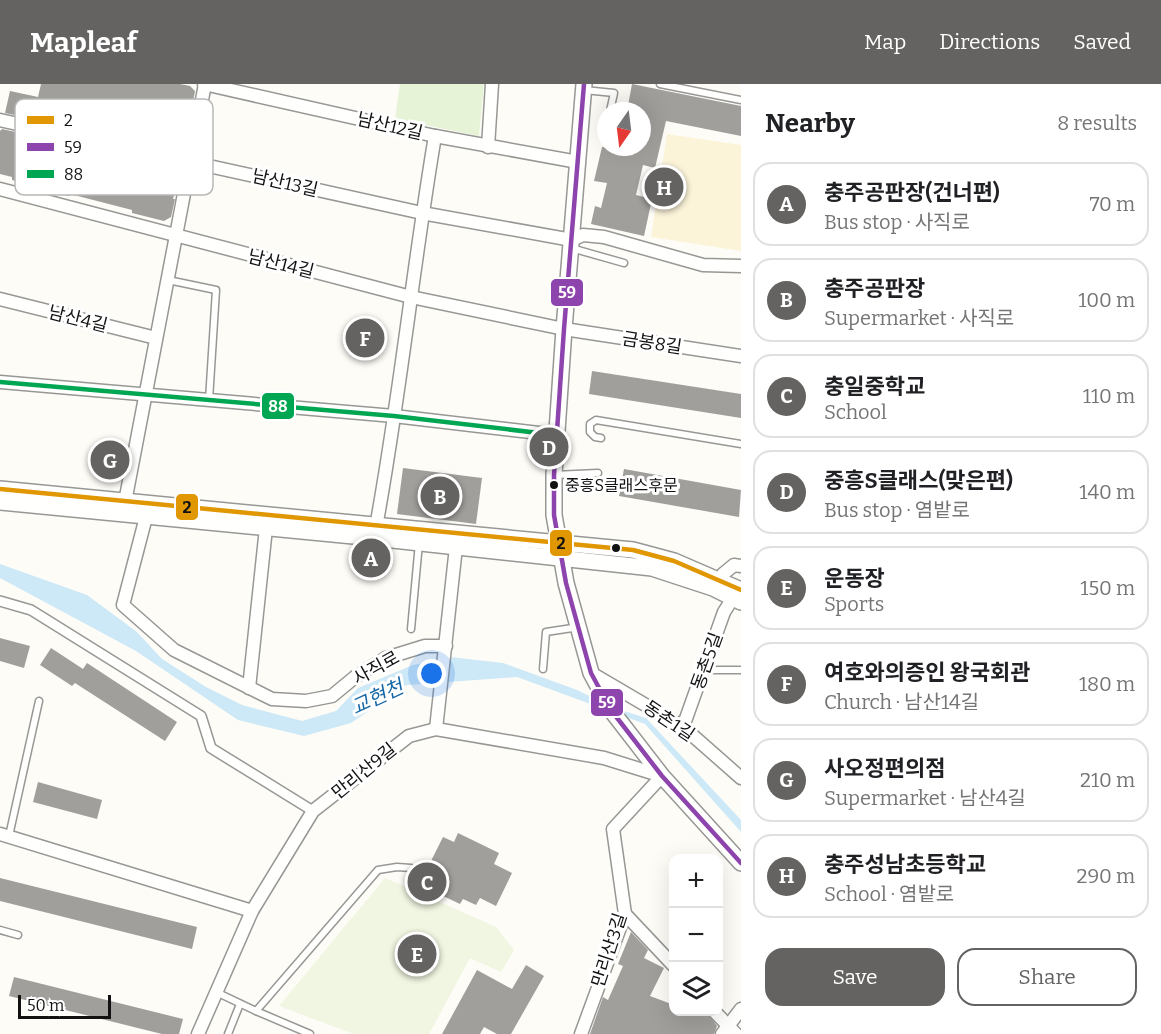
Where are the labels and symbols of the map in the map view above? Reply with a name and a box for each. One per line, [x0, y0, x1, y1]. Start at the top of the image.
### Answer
legend [15, 99, 213, 195]
north arrow [597, 102, 651, 156]
street label: 남산12길 [355, 108, 425, 144]
text: 2 [64, 111, 73, 130]
text: 59 [64, 138, 82, 157]
pin: H [644, 164, 684, 210]
text: 88 [64, 165, 83, 184]
street label: 남산13길 [250, 165, 320, 201]
street label: 남산14길 [246, 245, 316, 283]
line badge: 59 [550, 278, 584, 307]
text: 59 [558, 283, 576, 302]
street label: 남산4길 [46, 301, 110, 337]
pin: F [346, 316, 385, 360]
street label: 금봉8길 [620, 327, 684, 359]
line badge: 88 [261, 392, 295, 420]
text: 88 [268, 397, 288, 416]
pin: D [530, 424, 568, 470]
pin: G [90, 438, 130, 482]
pin: B [420, 474, 460, 518]
place label: 중흥S클래스후문 [565, 476, 678, 495]
marker: 중흥S클래스후문 [548, 479, 560, 491]
line badge: 2 [175, 493, 199, 521]
text: 2 [182, 498, 192, 517]
line badge: 2 [549, 529, 573, 557]
text: 2 [556, 534, 566, 553]
pin: A [352, 536, 391, 580]
unlabelled marker [610, 542, 622, 554]
street label: 동촌5길 [687, 629, 727, 693]
street label: 사직로 [349, 646, 403, 690]
your location [417, 659, 446, 688]
water label: 교현천 [347, 673, 409, 720]
line badge: 59 [590, 688, 624, 717]
text: 59 [598, 693, 616, 712]
street label: 동촌1길 [639, 696, 699, 746]
street label: 만리산9길 [327, 738, 401, 804]
pin: C [408, 860, 446, 904]
street label: 만리산3길 [587, 910, 631, 990]
pin: E [398, 932, 436, 976]
scale bar [18, 992, 111, 1020]

